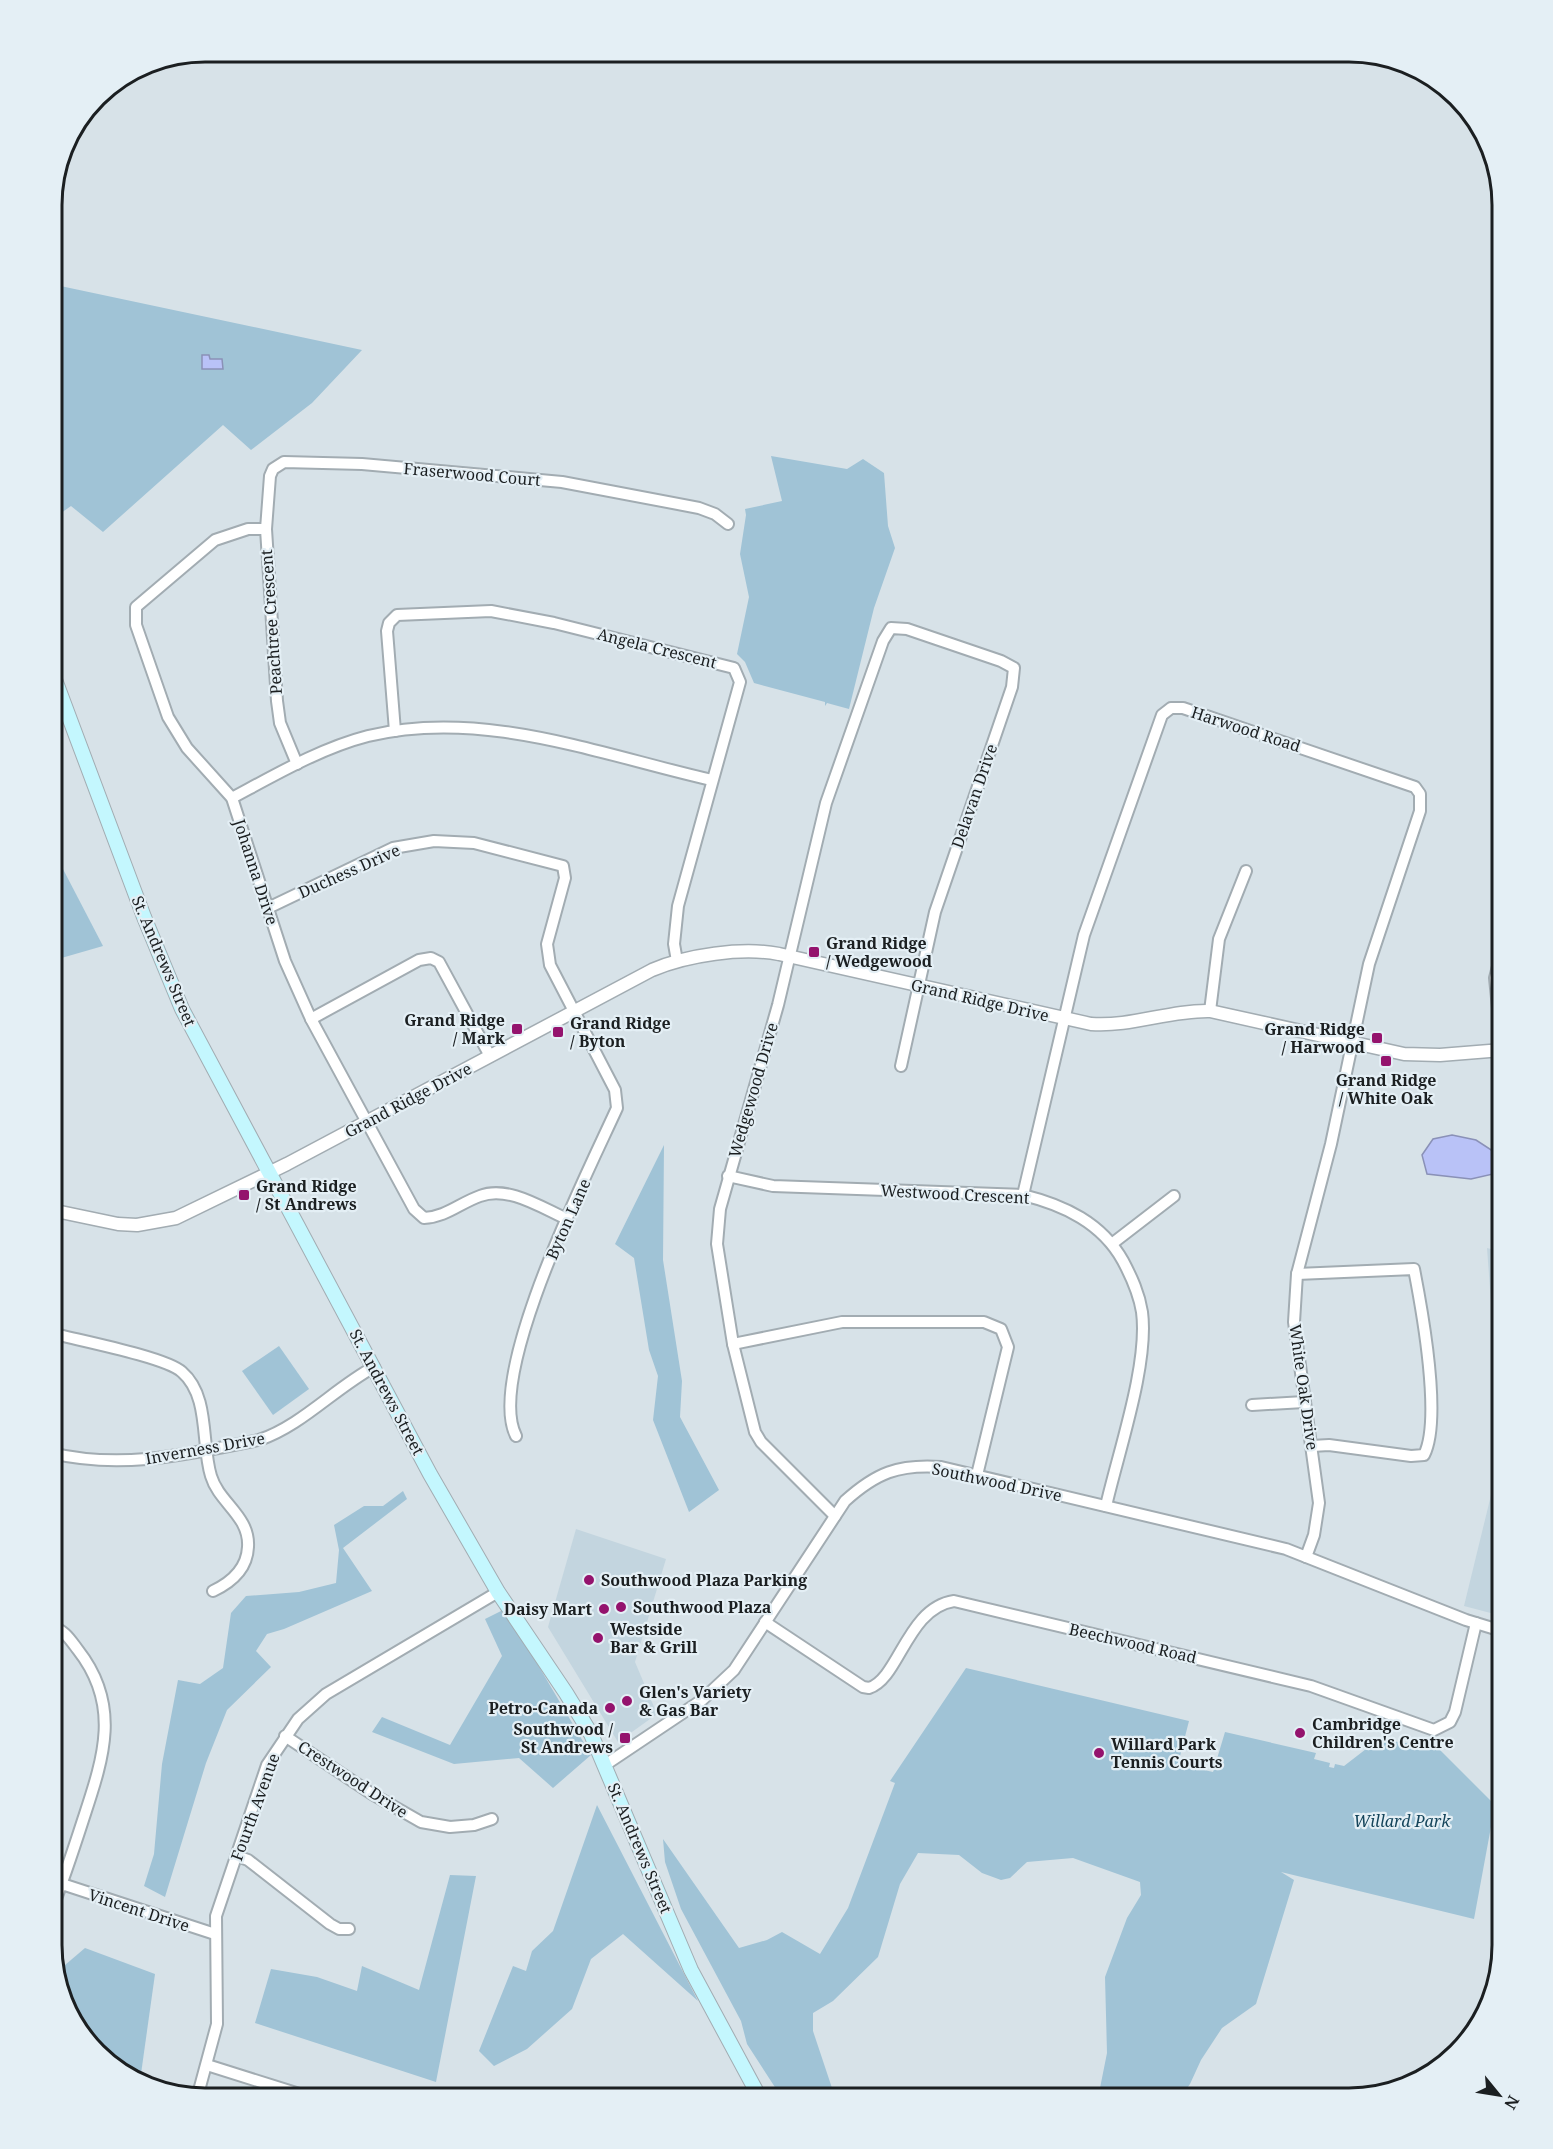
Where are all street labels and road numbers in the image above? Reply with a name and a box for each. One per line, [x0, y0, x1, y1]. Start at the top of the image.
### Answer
street label: Fraserwood Court [402, 457, 542, 491]
street label: Peachtree Crescent [255, 548, 287, 695]
street label: Angela Crescent [595, 623, 719, 674]
street label: Harwood Road [1188, 701, 1304, 757]
street label: Delavan Drive [946, 741, 1002, 851]
street label: Johanna Drive [228, 815, 283, 928]
street label: Duchess Drive [295, 839, 403, 903]
street label: St. Andrews Street [127, 892, 202, 1030]
street label: Grand Ridge Drive [909, 973, 1051, 1027]
street label: Wedgewood Drive [723, 1020, 783, 1160]
street label: Grand Ridge Drive [341, 1057, 475, 1143]
street label: Byton Lane [540, 1175, 596, 1263]
street label: Westwood Crescent [880, 1179, 1030, 1209]
street label: White Oak Drive [1284, 1323, 1324, 1451]
street label: St. Andrews Street [344, 1325, 430, 1459]
street label: Inverness Drive [143, 1427, 267, 1469]
street label: Southwood Drive [930, 1457, 1064, 1507]
street label: Beechwood Road [1067, 1618, 1199, 1668]
street label: Crestwood Drive [294, 1735, 412, 1823]
street label: Fourth Avenue [225, 1750, 285, 1864]
street label: St. Andrews Street [603, 1779, 678, 1917]
street label: Vincent Drive [86, 1883, 192, 1937]

